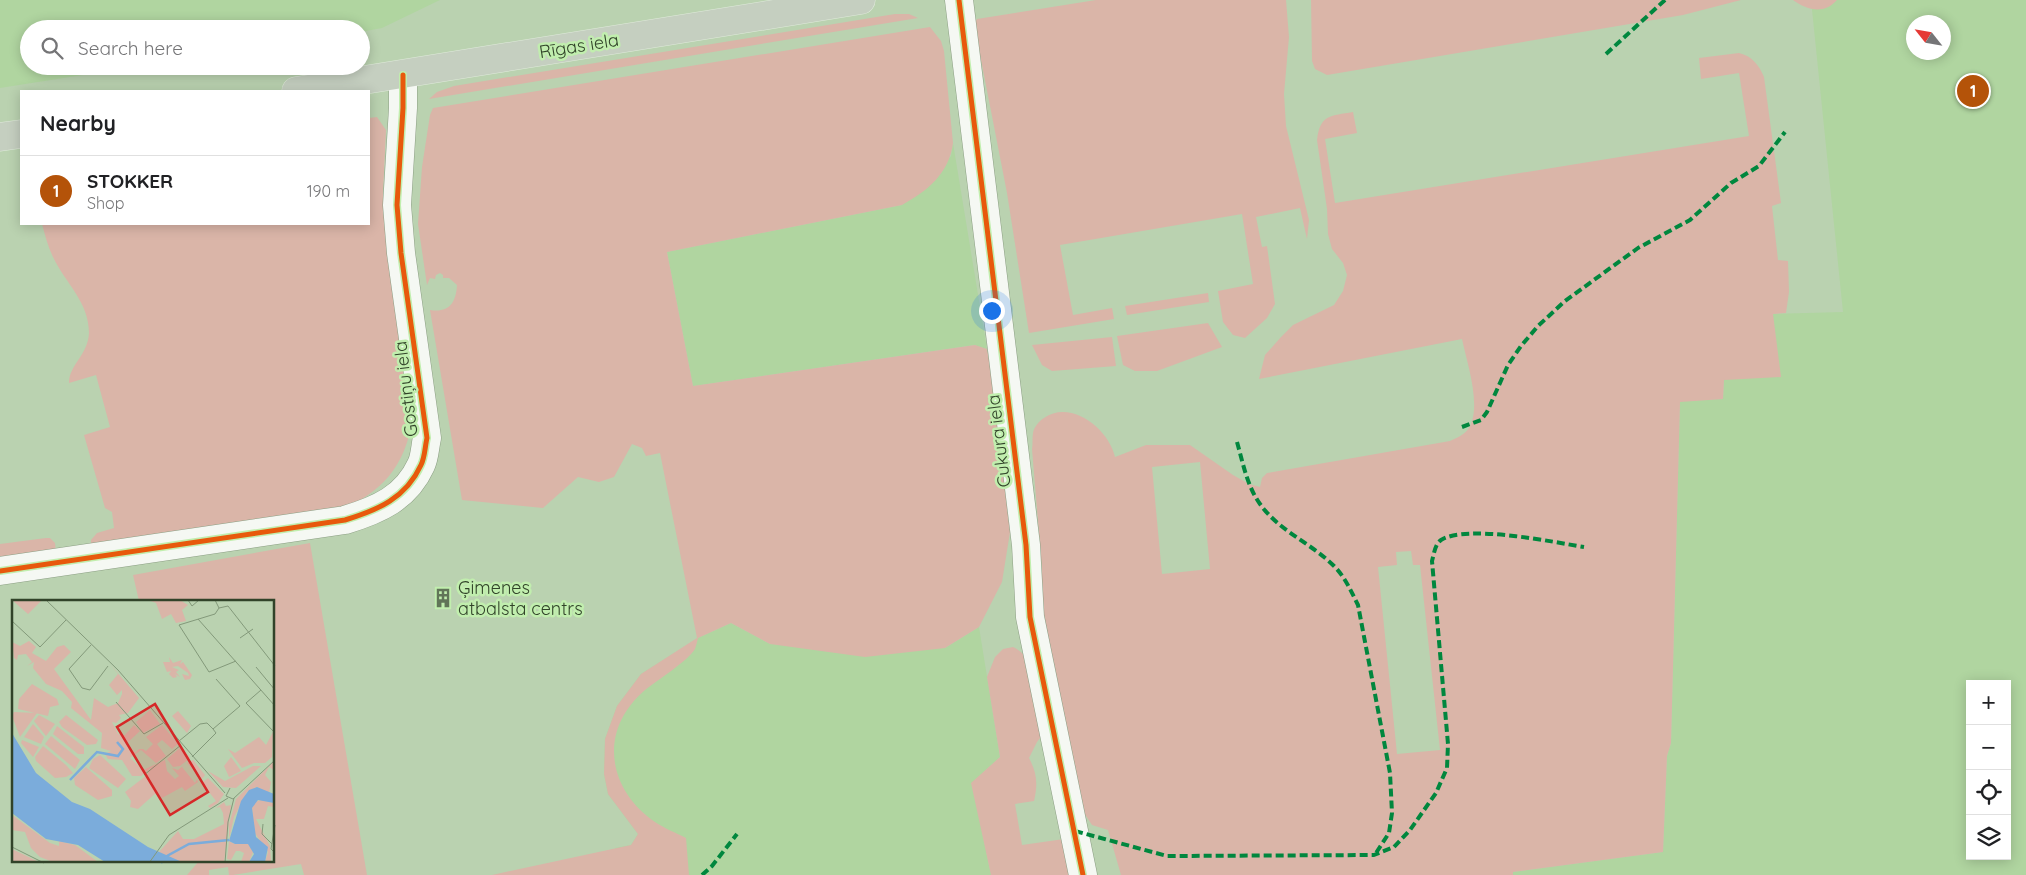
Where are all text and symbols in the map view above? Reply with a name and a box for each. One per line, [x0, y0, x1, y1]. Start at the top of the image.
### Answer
north arrow [1906, 15, 1951, 60]
search box [20, 20, 370, 75]
street label: Rīgas iela [537, 28, 620, 63]
icon: search [38, 34, 66, 62]
text: Search here [78, 36, 183, 60]
pin: 1 [1957, 72, 1989, 110]
text: Nearby [40, 110, 116, 136]
text: STOKKER [87, 169, 173, 193]
text: 1 [53, 181, 59, 201]
text: 190 m [307, 181, 350, 201]
text: Shop [87, 193, 124, 213]
your location [979, 298, 1005, 324]
street label: Gostiņu iela [388, 340, 423, 438]
street label: Cukura iela [981, 393, 1016, 489]
place label: Ģimenes atbalsta centrs [458, 576, 583, 620]
building icon: Ģimenes atbalsta centrs [432, 587, 454, 609]
inset map [12, 600, 275, 862]
map controls [1966, 680, 2011, 860]
button: + [1966, 680, 2011, 725]
button: − [1966, 725, 2011, 770]
button: locate [1966, 770, 2011, 815]
button: layers [1966, 815, 2011, 860]

